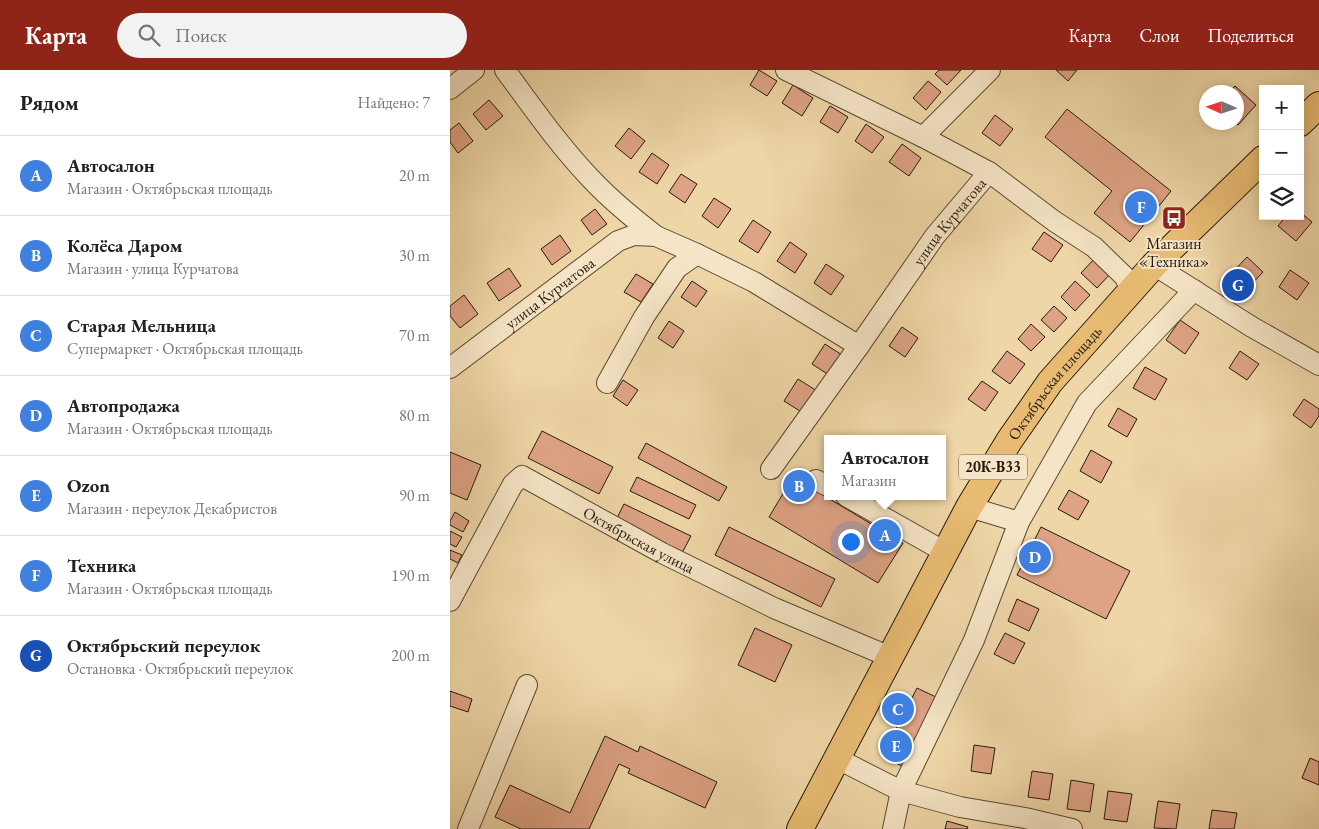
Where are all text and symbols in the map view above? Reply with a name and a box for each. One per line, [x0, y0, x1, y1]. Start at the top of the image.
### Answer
search box [117, 13, 467, 58]
text: Карта [25, 20, 87, 51]
icon: search [135, 21, 163, 49]
text: Поиск [175, 23, 227, 48]
text: Карта [1069, 24, 1112, 47]
text: Слои [1140, 24, 1179, 47]
text: Поделиться [1207, 24, 1294, 47]
north arrow [1199, 85, 1244, 130]
map controls [1259, 85, 1304, 220]
button: + [1259, 85, 1304, 130]
text: Рядом [20, 89, 79, 116]
text: Найдено: 7 [358, 92, 430, 113]
button: − [1259, 130, 1304, 175]
text: Автосалон [67, 153, 155, 178]
text: A [30, 165, 42, 186]
text: 20 m [399, 165, 430, 186]
street label: улица Курчатова [908, 173, 991, 270]
button: layers [1259, 175, 1304, 220]
text: Магазин · Октябрьская площадь [67, 178, 273, 199]
pin: F [1125, 188, 1157, 226]
bus stop icon: Магазин «Техника» [1161, 205, 1187, 231]
text: Колёса Даром [67, 233, 183, 258]
place label: Магазин «Техника» [1139, 233, 1209, 272]
text: B [31, 245, 41, 266]
text: 30 m [399, 245, 430, 266]
street label: улица Курчатова [501, 252, 600, 334]
text: Магазин · улица Курчатова [67, 258, 239, 279]
pin: G [1222, 266, 1254, 304]
text: Старая Мельница [67, 313, 216, 338]
street label: Октябрьская площадь [1003, 321, 1107, 444]
text: C [30, 325, 42, 346]
text: 70 m [399, 325, 430, 346]
text: Супермаркет · Октябрьская площадь [67, 338, 303, 359]
text: Автопродажа [67, 393, 180, 418]
text: D [30, 405, 42, 426]
text: 80 m [399, 405, 430, 426]
text: Магазин · Октябрьская площадь [67, 418, 273, 439]
popup [824, 435, 946, 500]
text: Автосалон [841, 445, 929, 470]
road number: 20К-В33 [959, 454, 1027, 480]
pin: B [783, 467, 815, 505]
text: Магазин [841, 470, 896, 491]
text: Ozon [67, 473, 110, 498]
text: E [31, 485, 41, 506]
text: 90 m [399, 485, 430, 506]
text: Магазин · переулок Декабристов [67, 498, 277, 519]
street label: Октябрьская улица [579, 502, 698, 579]
pin: A [869, 516, 901, 554]
your location [838, 529, 864, 555]
pin: D [1019, 538, 1051, 576]
text: Техника [67, 553, 136, 578]
text: F [32, 565, 40, 586]
text: 190 m [391, 565, 430, 586]
text: Магазин · Октябрьская площадь [67, 578, 273, 599]
text: Октябрьский переулок [67, 633, 260, 658]
text: G [30, 645, 42, 666]
text: 200 m [391, 645, 430, 666]
text: Остановка · Октябрьский переулок [67, 658, 293, 679]
pin: C [882, 690, 914, 728]
pin: E [880, 727, 912, 765]

